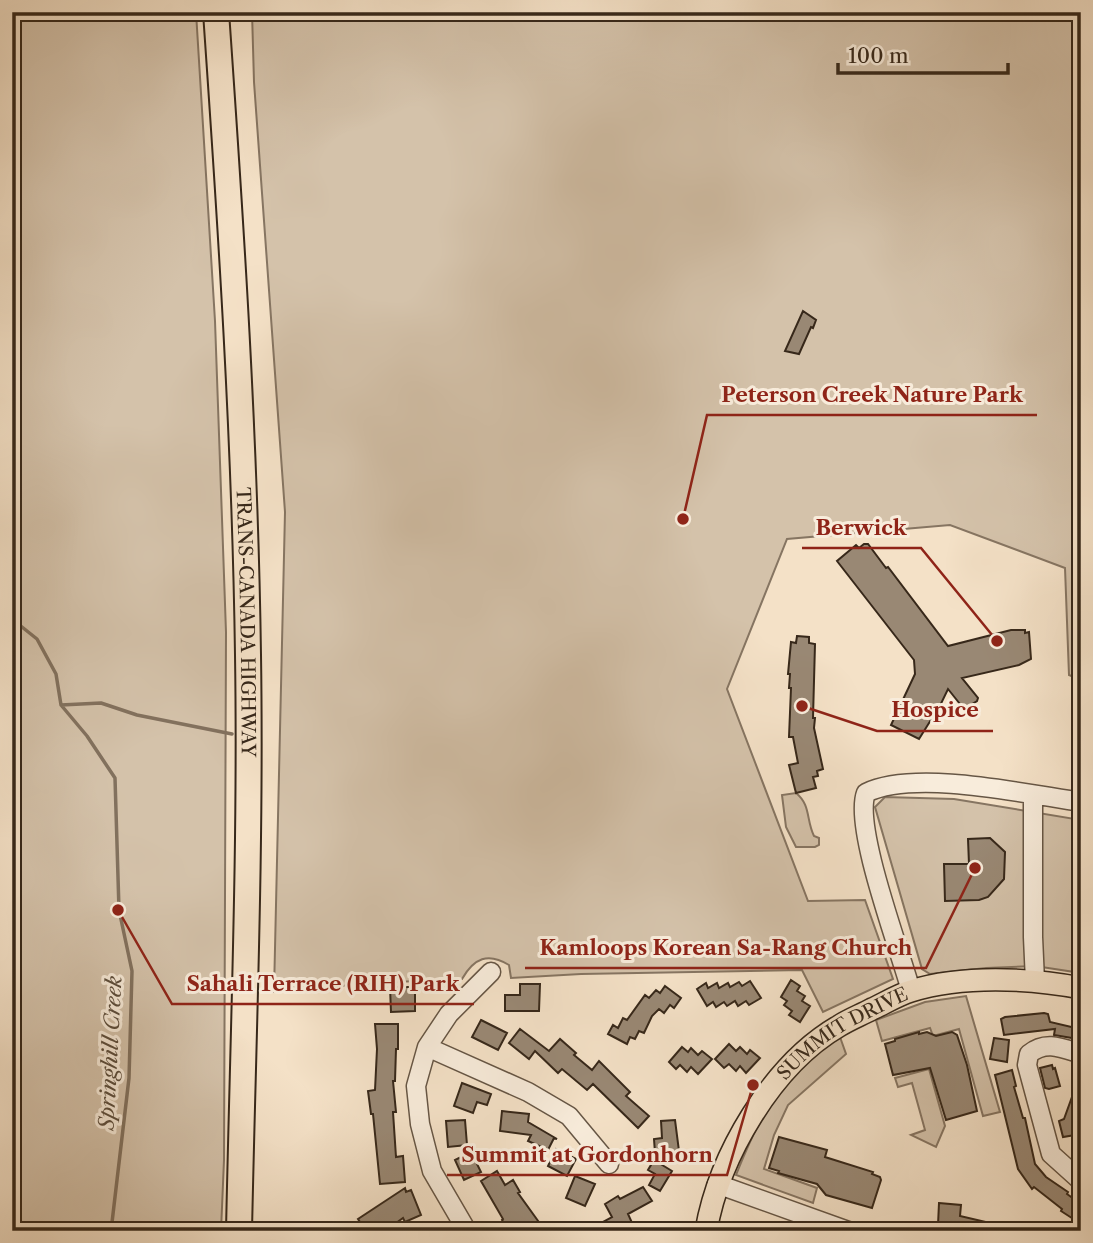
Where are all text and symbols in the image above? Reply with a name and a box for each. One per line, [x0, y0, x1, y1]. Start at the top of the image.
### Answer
scale bar [838, 32, 1007, 76]
text: 100 m [848, 43, 909, 68]
callout: Peterson Creek Nature Park [707, 373, 1037, 415]
text: Peterson Creek Nature Park [721, 382, 1024, 407]
street label: TRANS-CANADA HIGHWAY [232, 487, 260, 758]
callout: Berwick [802, 506, 921, 548]
text: Berwick [815, 515, 908, 540]
callout: Hospice [877, 689, 993, 731]
text: Hospice [891, 697, 979, 722]
callout: Kamloops Korean Sa-Rang Church [525, 926, 926, 968]
text: Kamloops Korean Sa-Rang Church [540, 935, 913, 960]
callout: Sahali Terrace (RIH) Park [172, 962, 474, 1004]
text: Sahali Terrace (RIH) Park [186, 971, 461, 996]
water label: Springhill Creek [93, 975, 127, 1133]
street label: SUMMIT DRIVE [772, 982, 911, 1084]
callout: Summit at Gordonhorn [447, 1133, 727, 1175]
text: Summit at Gordonhorn [461, 1142, 713, 1167]

